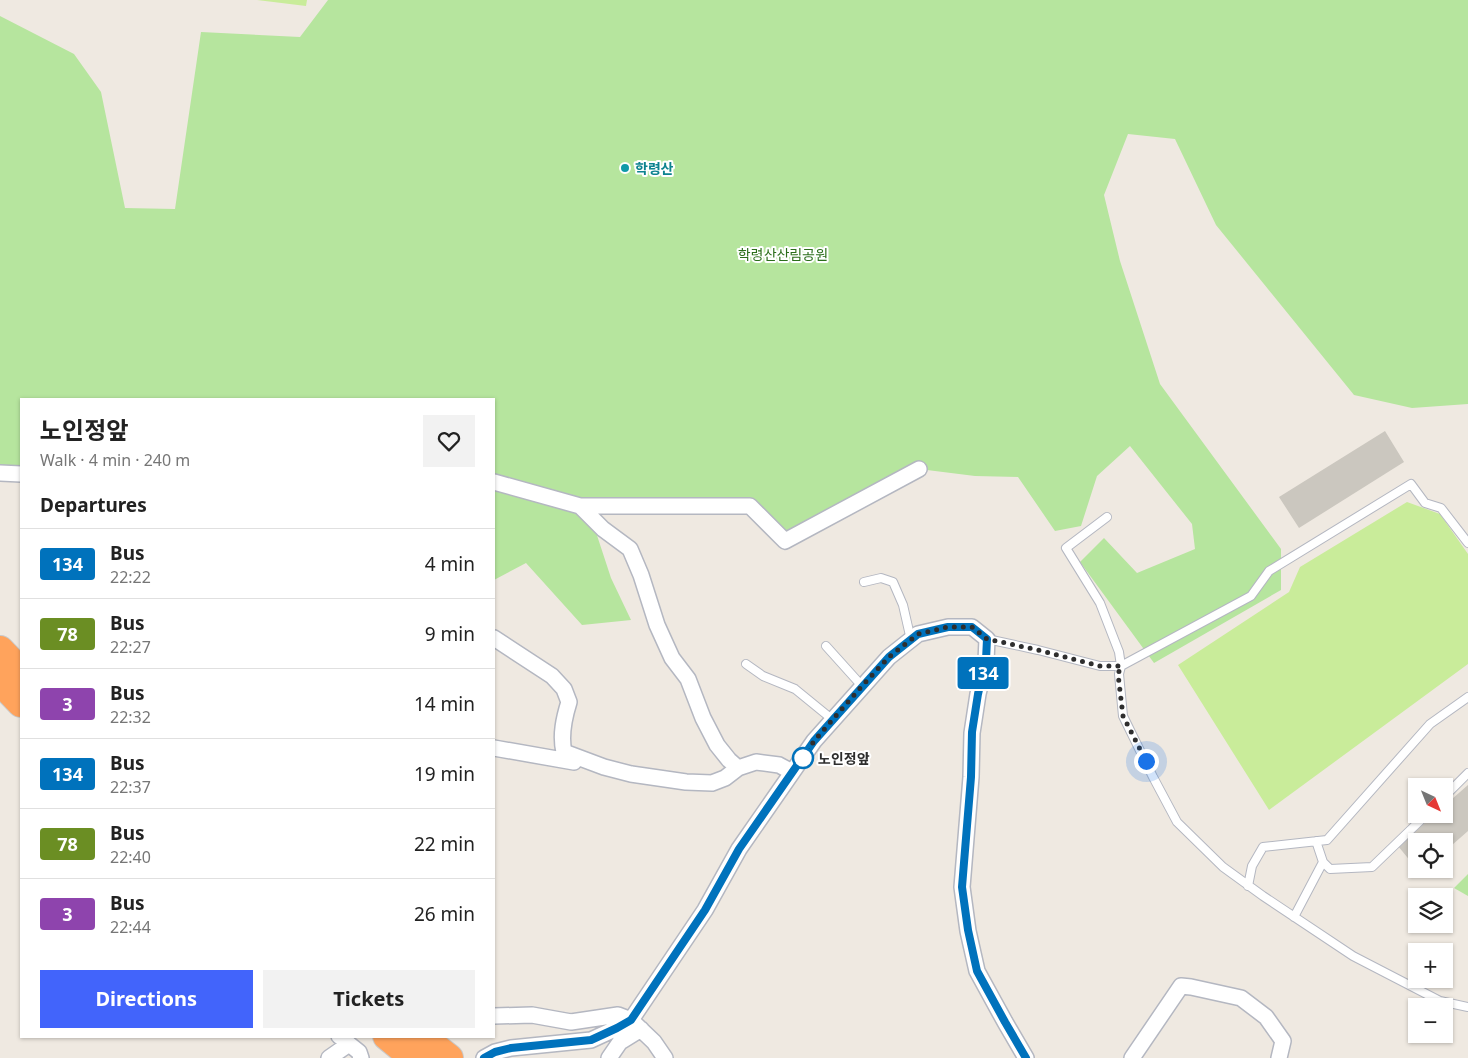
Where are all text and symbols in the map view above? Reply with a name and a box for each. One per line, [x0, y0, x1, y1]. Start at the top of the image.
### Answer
place label: 학령산 [635, 159, 674, 178]
marker: 학령산 [619, 162, 631, 174]
park label: 학령산산림공원 [738, 245, 828, 264]
text: 노인정앞 [40, 413, 128, 446]
button: heart [423, 415, 475, 467]
text: Walk · 4 min · 240 m [40, 449, 190, 471]
text: Departures [40, 492, 147, 518]
text: Bus [110, 540, 145, 566]
text: 4 min [425, 551, 475, 577]
text: 134 [52, 552, 83, 576]
text: 22:22 [110, 566, 151, 588]
text: Bus [110, 610, 145, 636]
text: 9 min [425, 621, 475, 647]
text: 78 [57, 622, 78, 646]
text: 22:27 [110, 636, 151, 658]
line badge: 134 [954, 657, 1012, 689]
text: 134 [968, 661, 998, 685]
text: Bus [110, 680, 145, 706]
text: 14 min [414, 691, 475, 717]
text: 3 [62, 692, 73, 716]
text: 22:32 [110, 706, 151, 728]
marker: 노인정앞 [792, 747, 814, 769]
place label: 노인정앞 [818, 749, 870, 768]
your location [1134, 749, 1159, 774]
text: Bus [110, 750, 145, 776]
text: 19 min [414, 761, 475, 787]
text: 134 [52, 762, 83, 786]
text: 22:37 [110, 776, 151, 798]
north arrow [1408, 778, 1452, 822]
map controls [1408, 778, 1453, 1043]
text: Bus [110, 820, 145, 846]
text: 22 min [414, 831, 475, 857]
text: 78 [57, 832, 78, 856]
button: locate [1408, 833, 1453, 878]
text: 22:40 [110, 846, 151, 868]
button: layers [1408, 888, 1453, 933]
text: Bus [110, 890, 145, 916]
text: 26 min [414, 901, 475, 927]
text: 3 [62, 902, 73, 926]
text: 22:44 [110, 916, 151, 938]
button: + [1408, 943, 1453, 988]
button: Directions [40, 970, 253, 1028]
button: Tickets [263, 970, 475, 1028]
button: − [1408, 998, 1453, 1043]

